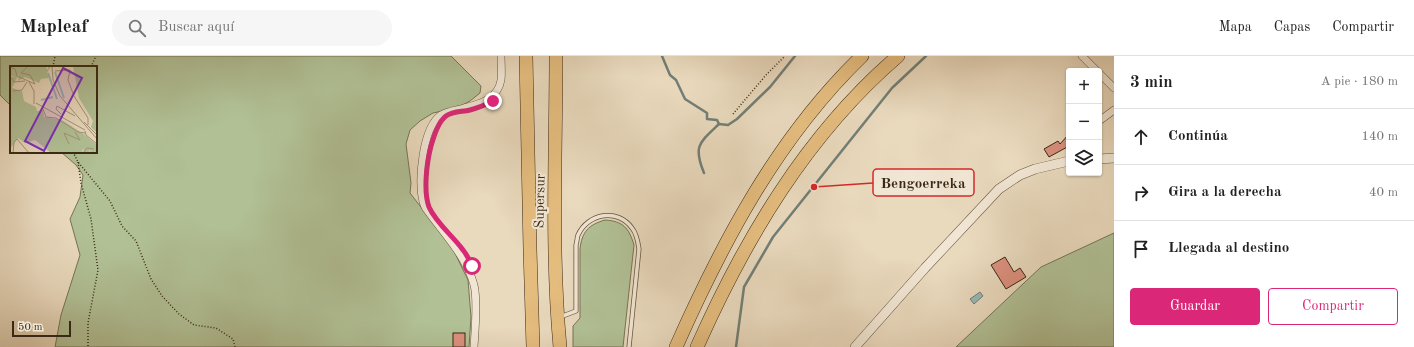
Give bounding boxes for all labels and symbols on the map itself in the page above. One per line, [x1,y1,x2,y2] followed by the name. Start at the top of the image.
[10,66,97,153] inset map
[484,92,502,110] route end
[873,169,974,196] callout: Bengoerreka
[533,173,547,229] street label: Supersur
[880,177,966,192] text: Bengoerreka
[463,257,481,275] route start
[12,319,71,338] scale bar

